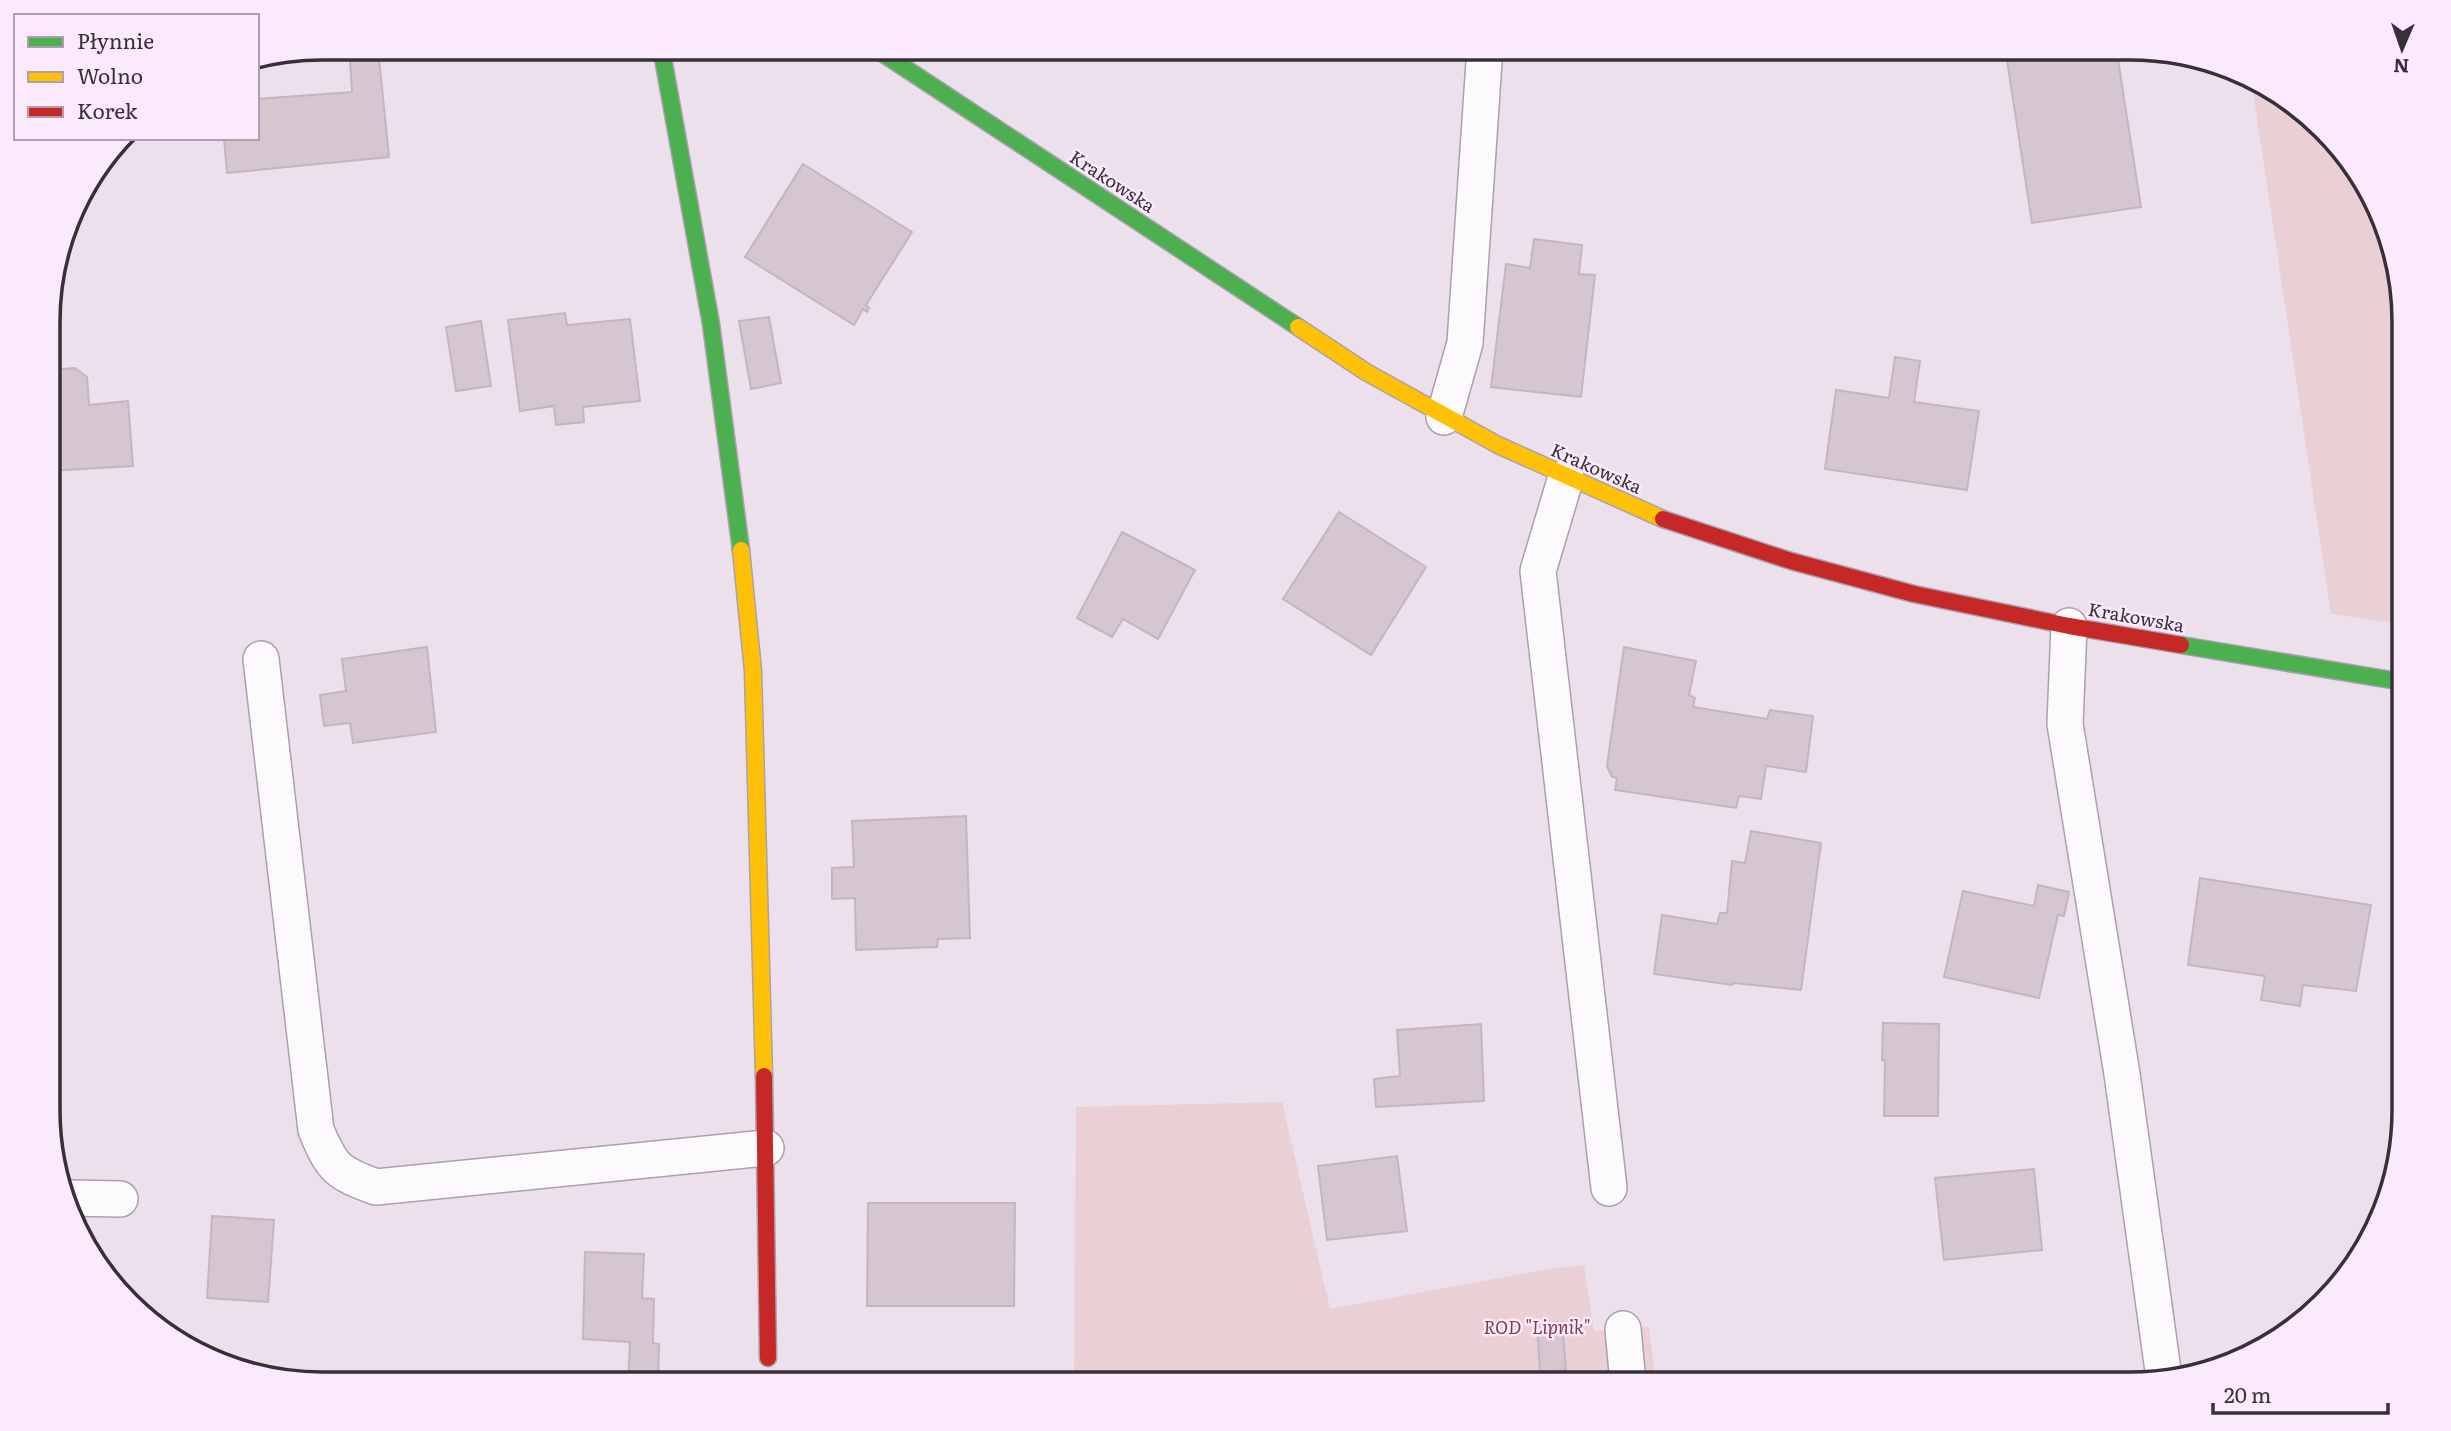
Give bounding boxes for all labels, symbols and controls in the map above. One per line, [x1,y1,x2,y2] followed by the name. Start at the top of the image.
[14,14,259,140] legend
[2367,14,2437,84] north arrow
[77,24,154,55] text: Płynnie
[2393,53,2410,81] text: N
[77,59,143,90] text: Wolno
[77,94,138,125] text: Korek
[1065,143,1161,219] street label: Krakowska
[1547,436,1647,500] street label: Krakowska
[2086,595,2187,638] street label: Krakowska
[1484,1313,1590,1340] park label: ROD "Lipnik"
[2213,1372,2388,1416] scale bar
[2224,1378,2271,1409] text: 20 m

